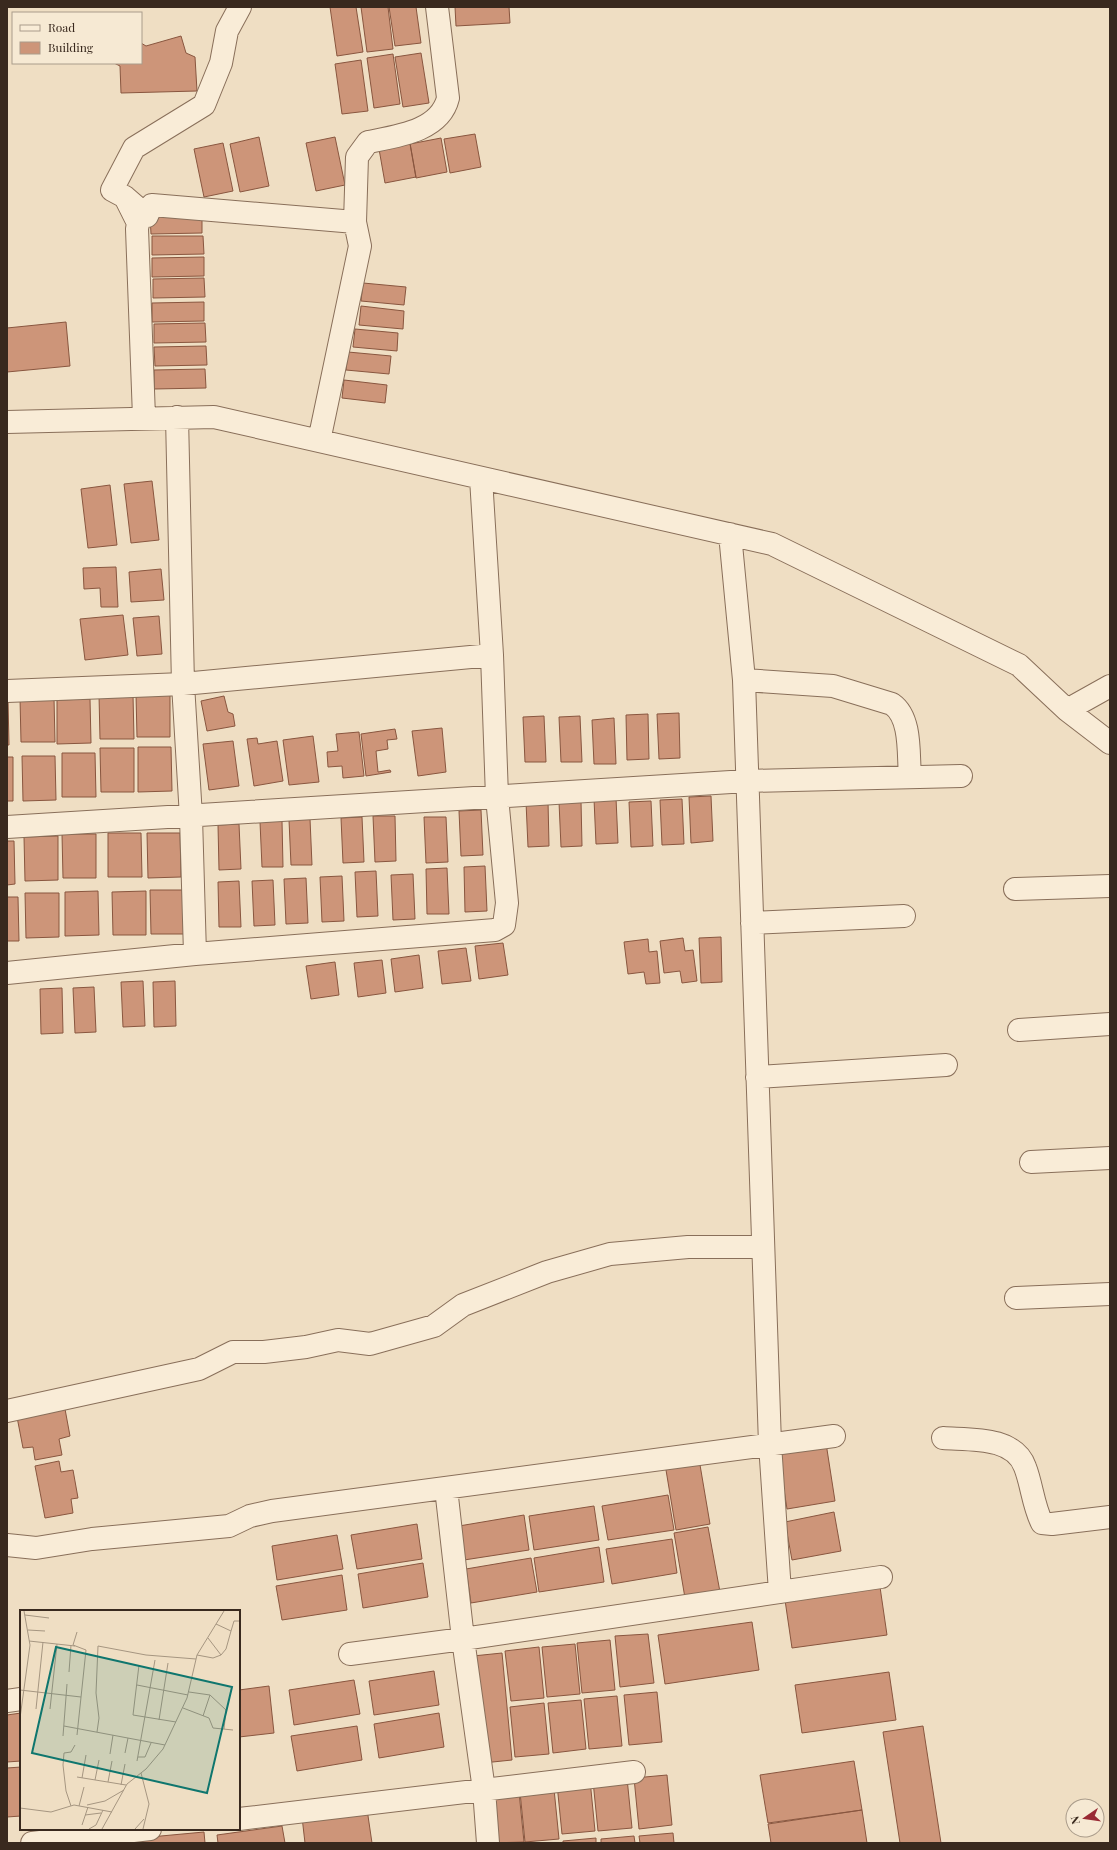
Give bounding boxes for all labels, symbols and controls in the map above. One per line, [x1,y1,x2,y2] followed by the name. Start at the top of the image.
[12,12,142,64] legend
[48,19,75,35] text: Road
[48,39,94,55] text: Building
[20,1610,240,1830] inset map
[1065,1798,1105,1838] north arrow
[1067,1815,1083,1826] text: N

